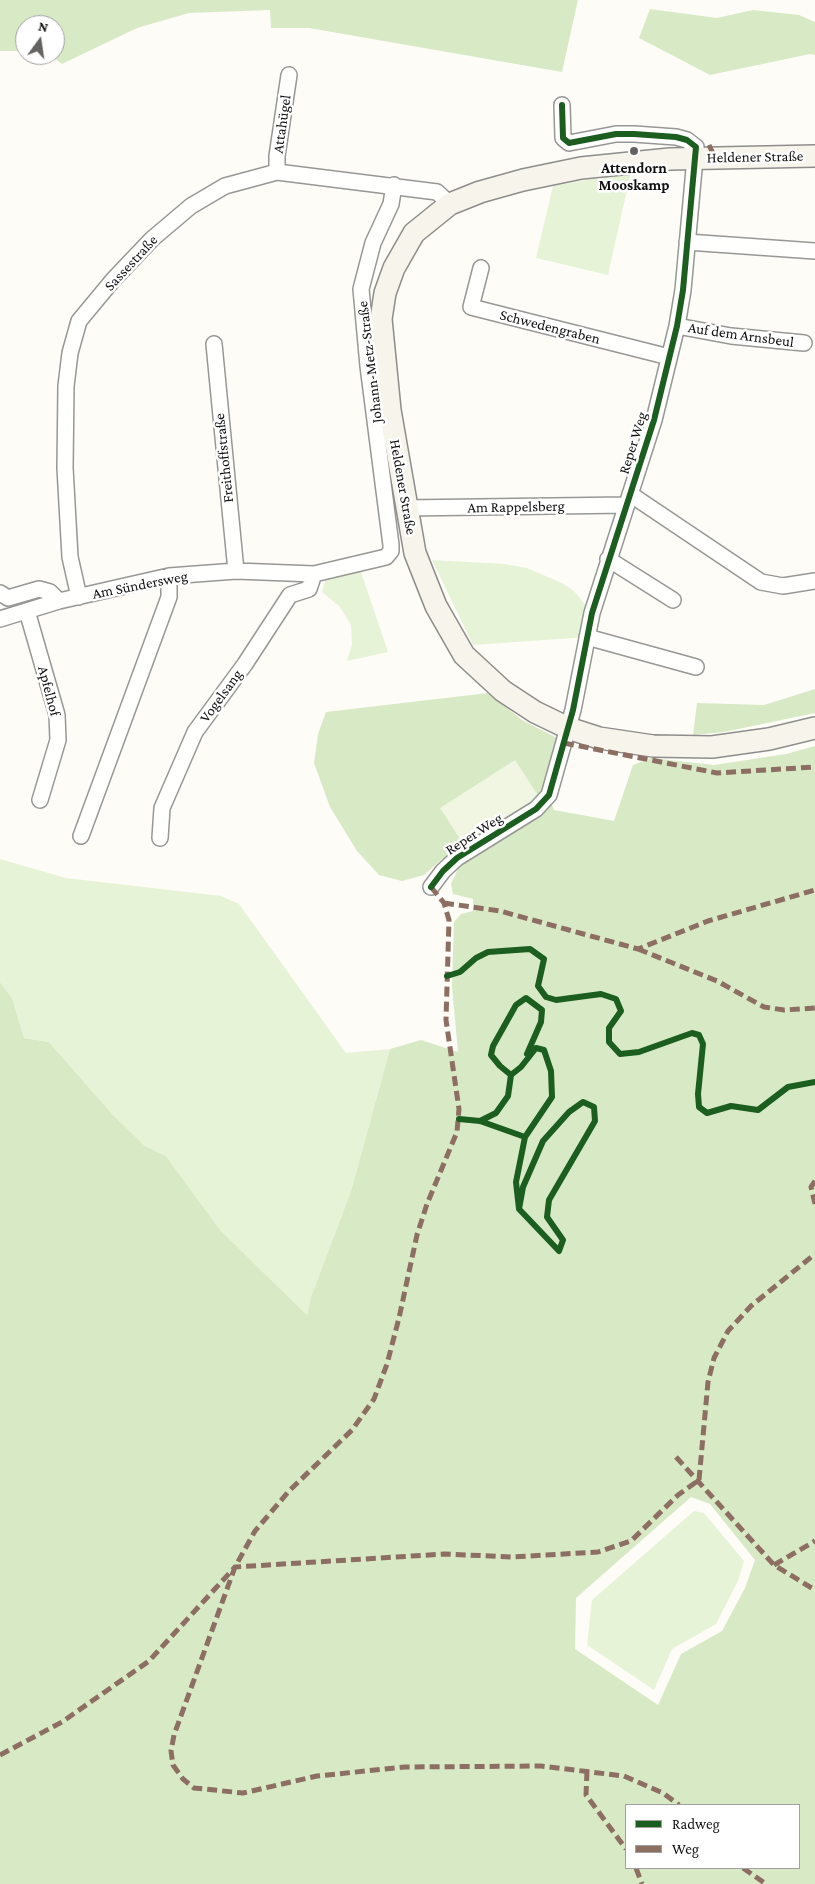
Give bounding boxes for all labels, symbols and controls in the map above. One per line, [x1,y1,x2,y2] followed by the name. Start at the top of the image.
[15,15,65,65] north arrow
[37,17,50,35] text: N
[269,94,295,154] street label: Attahügel
[628,145,640,157] marker: Attendorn Mooskamp
[707,147,803,167] street label: Heldener Straße
[598,159,670,194] place label: Attendorn Mooskamp
[101,231,161,295] street label: Sassestraße
[354,300,386,424] street label: Johann-Metz-Straße
[498,306,602,348] street label: Schwedengraben
[687,319,795,351] street label: Auf dem Arnsbeul
[615,410,651,476] street label: Reper Weg
[210,412,238,504] street label: Freithoffstraße
[386,438,420,536] street label: Heldener Straße
[467,497,565,517] street label: Am Rappelsberg
[91,567,189,603] street label: Am Sündersweg
[34,664,64,718] street label: Apfelhof
[196,666,246,726] street label: Vogelsang
[442,809,506,859] street label: Reper Weg
[625,1804,800,1869] legend
[672,1816,720,1832] text: Radweg
[672,1841,699,1857] text: Weg

